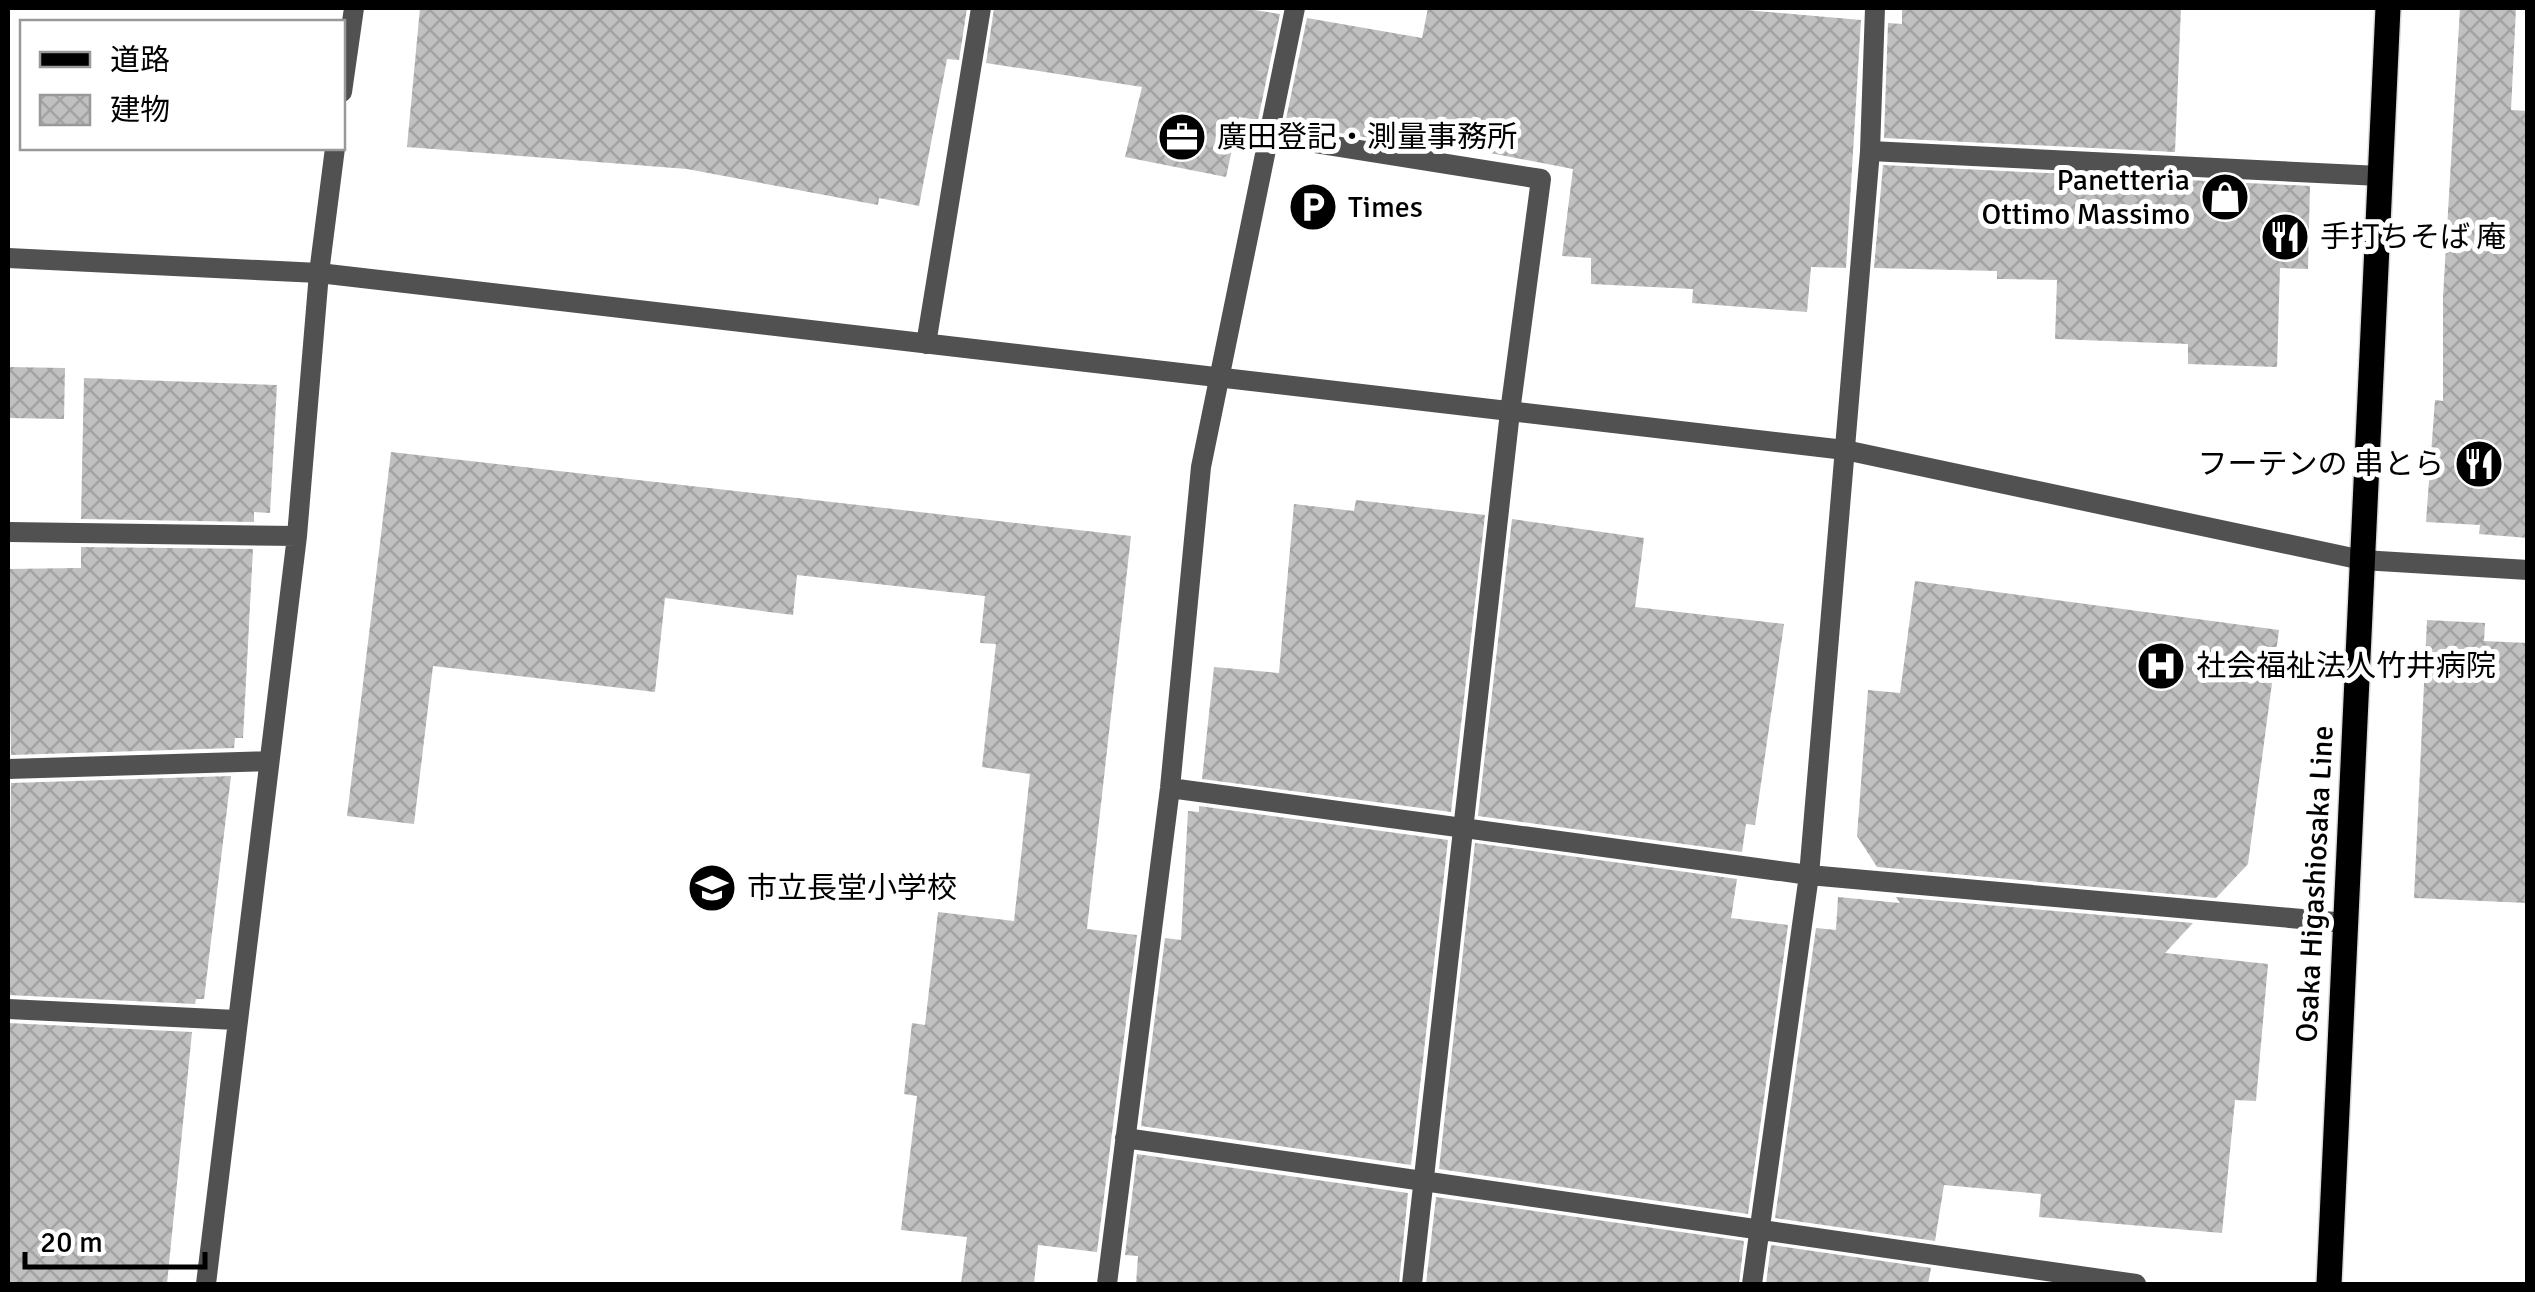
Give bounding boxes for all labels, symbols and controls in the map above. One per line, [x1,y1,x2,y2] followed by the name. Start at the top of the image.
[20,20,345,150] legend
[110,42,170,79] text: 道路
[110,92,170,129] text: 建物
[1156,111,1208,163] office icon: 廣田登記・測量事務所
[1217,119,1517,156] place label: 廣田登記・測量事務所
[1981,162,2190,233] place label: Panetteria Ottimo Massimo
[2199,171,2251,223] shop icon: Panetteria Ottimo Massimo
[1287,181,1339,233] parking icon: Times
[1348,189,1423,226] place label: Times
[2259,211,2311,263] restaurant icon: 手打ちそば 庵
[2320,219,2507,256] place label: 手打ちそば 庵
[2453,438,2505,490] restaurant icon: フーテンの 串とら
[2197,446,2444,483] place label: フーテンの 串とら
[2135,640,2187,692] hospital icon: 社会福祉法人竹井病院
[2196,648,2496,685] place label: 社会福祉法人竹井病院
[2288,725,2342,1043] street label: Osaka Higashiosaka Line
[686,862,738,914] school or university icon: 市立長堂小学校
[747,870,957,907] place label: 市立長堂小学校
[25,1207,205,1269] scale bar
[40,1224,103,1261] text: 20 m

